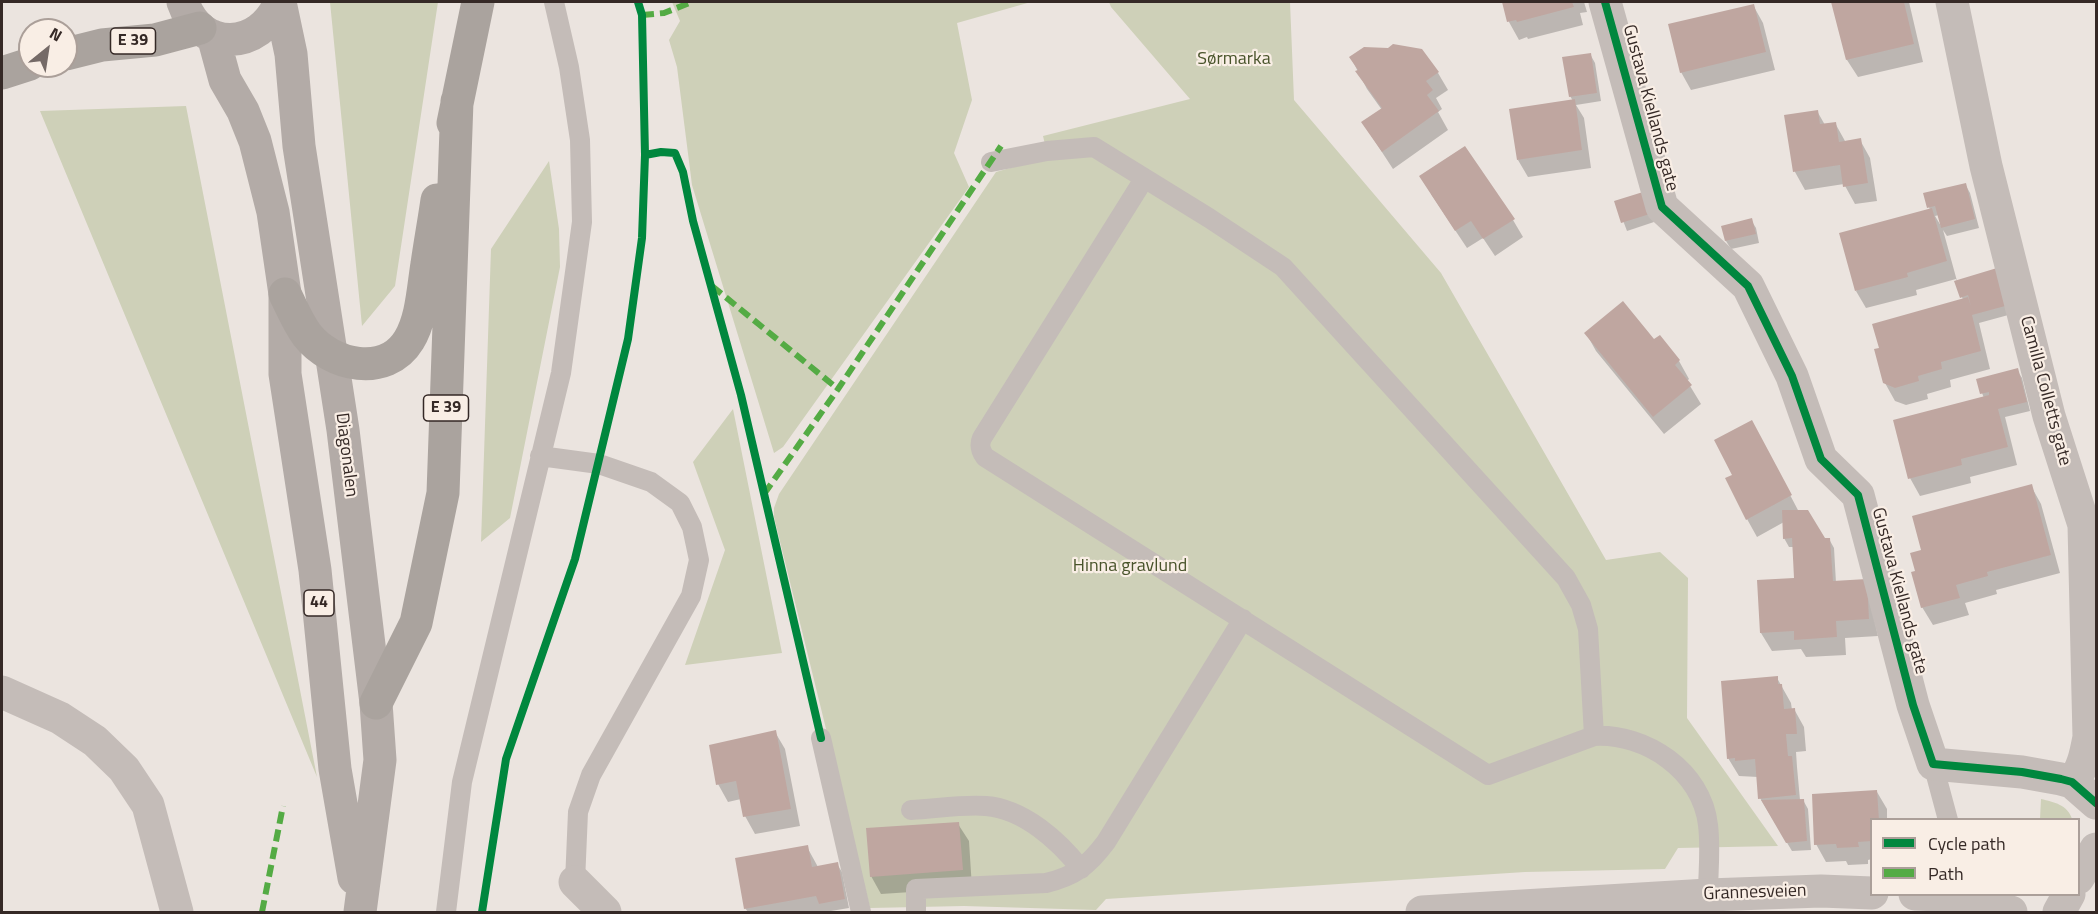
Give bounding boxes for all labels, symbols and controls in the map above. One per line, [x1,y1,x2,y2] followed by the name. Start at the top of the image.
[18,18,78,78] north arrow
[45,21,67,47] text: N
[1617,22,1683,194] street label: Gustava Kiellands gate
[110,28,156,54] road number: E 39
[1197,49,1271,71] park label: Sørmarka
[2015,314,2075,468] street label: Camilla Colletts gate
[424,395,468,421] road number: E 39
[330,412,362,498] street label: Diagonalen
[1866,505,1932,677] street label: Gustava Kiellands gate
[1073,556,1187,578] park label: Hinna gravlund
[304,590,334,616] road number: 44
[1870,818,2080,896] legend
[1928,830,2006,857] text: Cycle path
[1928,860,1964,887] text: Path
[1703,880,1807,906] street label: Grannesveien

